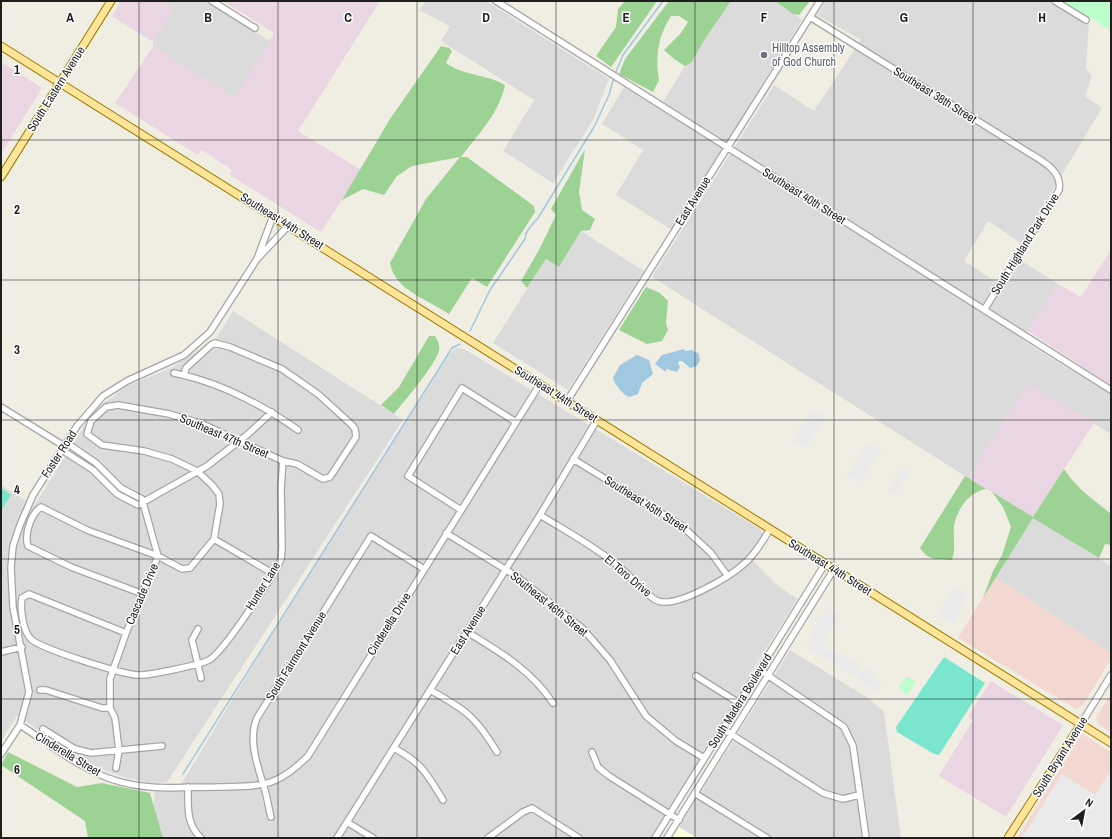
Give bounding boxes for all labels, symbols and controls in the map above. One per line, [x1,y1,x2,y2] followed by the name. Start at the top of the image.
[66,9,74,26] text: A
[204,9,212,26] text: B
[344,9,352,26] text: C
[482,9,490,26] text: D
[622,9,630,26] text: E
[761,9,768,26] text: F
[900,9,908,26] text: G
[1038,9,1046,26] text: H
[772,40,845,70] place label: Hilltop Assembly of God Church
[23,43,89,135] street label: South Eastern Avenue
[759,50,769,60] marker: Hilltop Assembly of God Church
[14,61,20,78] text: 1
[890,63,980,127] street label: Southeast 38th Street
[759,164,849,228] street label: Southeast 40th Street
[672,173,714,229] street label: East Avenue
[237,189,327,253] street label: Southeast 44th Street
[987,190,1063,298] street label: South Highland Park Drive
[14,201,20,218] text: 2
[14,341,20,358] text: 3
[511,362,601,426] street label: Southeast 44th Street
[177,410,271,462] street label: Southeast 47th Street
[38,427,80,481] street label: Foster Road
[601,472,691,536] street label: Southeast 45th Street
[14,481,20,498] text: 4
[785,535,875,599] street label: Southeast 44th Street
[601,552,655,600] street label: El Toro Drive
[242,559,284,613] street label: Hunter Lane
[122,561,162,627] street label: Cascade Drive
[507,568,591,640] street label: Southeast 46th Street
[363,590,415,658] street label: Cinderella Drive
[447,602,489,658] street label: East Avenue
[262,608,330,704] street label: South Fairmont Avenue
[14,621,20,638] text: 5
[704,651,776,751] street label: South Madera Boulevard
[1029,714,1091,800] street label: South Bryant Avenue
[32,728,104,780] street label: Cinderella Street
[14,761,20,778] text: 6
[1064,791,1104,831] north arrow
[1083,795,1096,810] text: N

